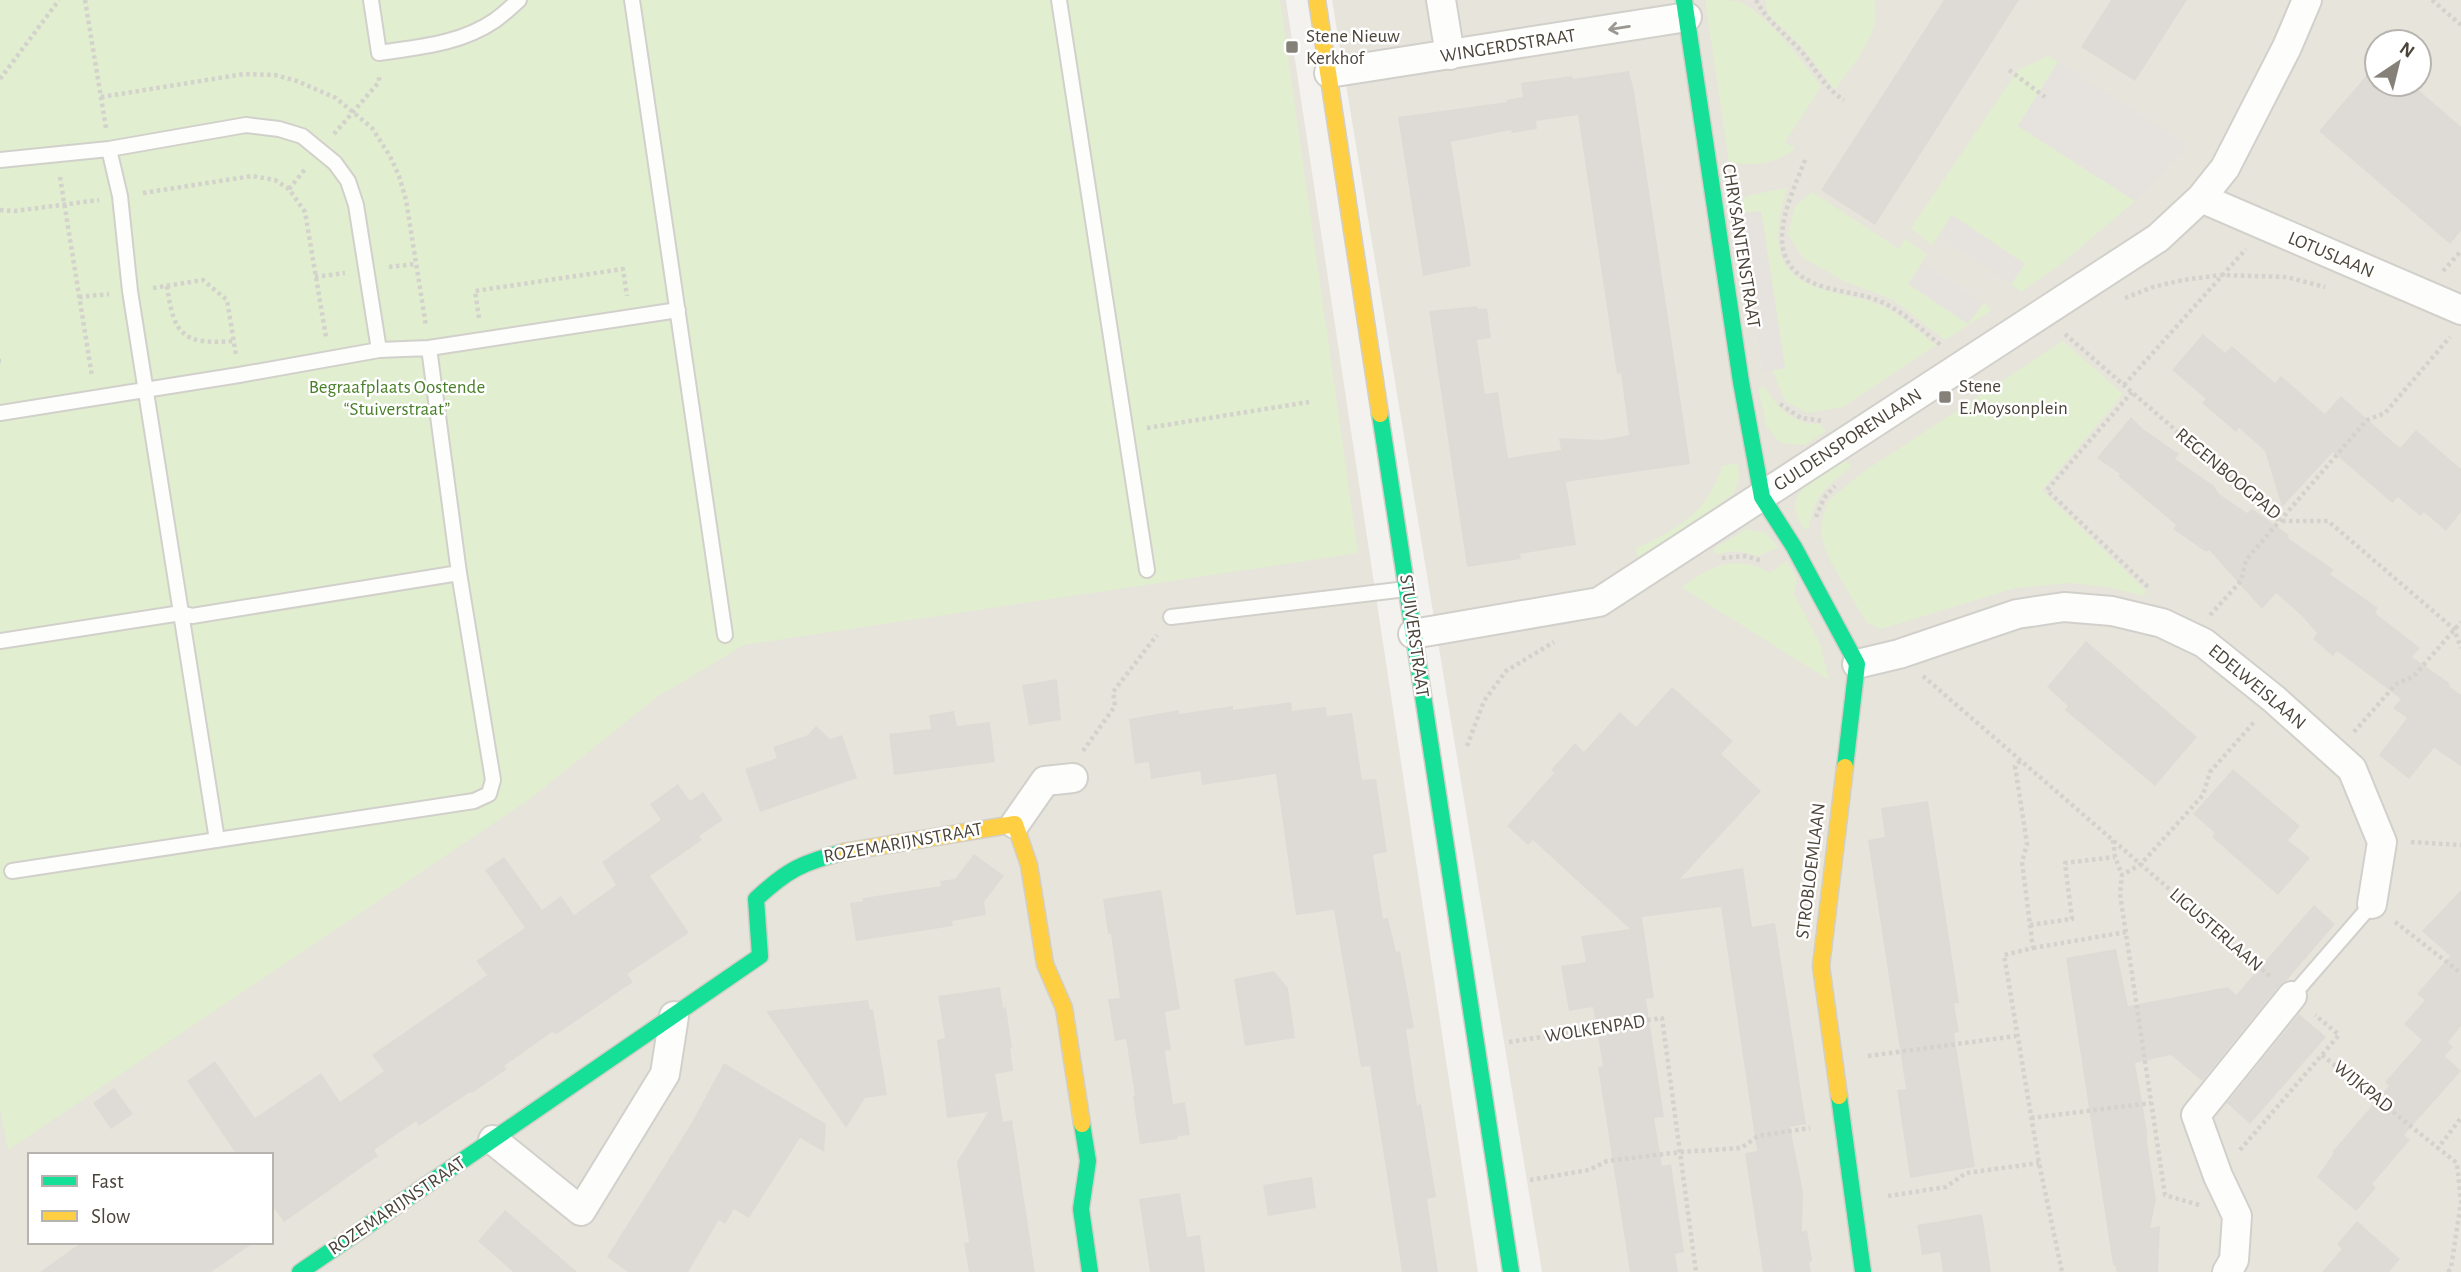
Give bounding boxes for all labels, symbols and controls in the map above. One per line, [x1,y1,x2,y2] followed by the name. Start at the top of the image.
[1608,22,1631,35] one-way arrow
[1439,26,1577,66] street label: WINGERDSTRAAT
[1306,27,1400,68] place label: Stene Nieuw Kerkhof
[2363,28,2433,98] north arrow
[1284,39,1300,55] marker: Stene Nieuw Kerkhof
[2396,39,2418,62] text: N
[1719,163,1763,329] street label: CHRYSANTENSTRAAT
[2285,228,2377,282] street label: LOTUSLAAN
[1959,377,2068,418] place label: Stene E.Moysonplein
[309,378,485,419] park label: Begraafplaats Oostende “Stuiverstraat”
[1771,385,1925,495] street label: GULDENSPORENLAAN
[1937,389,1953,405] marker: Stene E.Moysonplein
[2172,425,2284,523] street label: REGENBOOGPAD
[1396,573,1432,699] street label: STUIVERSTRAAT
[2205,641,2309,733] street label: EDELWEISLAAN
[1793,802,1829,940] street label: STROBLOEMLAAN
[822,820,984,866] street label: ROZEMARIJNSTRAAT
[2166,885,2266,975] street label: LIGUSTERLAAN
[1543,1012,1647,1046] street label: WOLKENPAD
[2330,1057,2396,1117] street label: WIJKPAD
[28,1153,273,1244] legend
[325,1153,469,1259] street label: ROZEMARIJNSTRAAT
[91,1171,124,1192] text: Fast
[91,1206,130,1227] text: Slow

